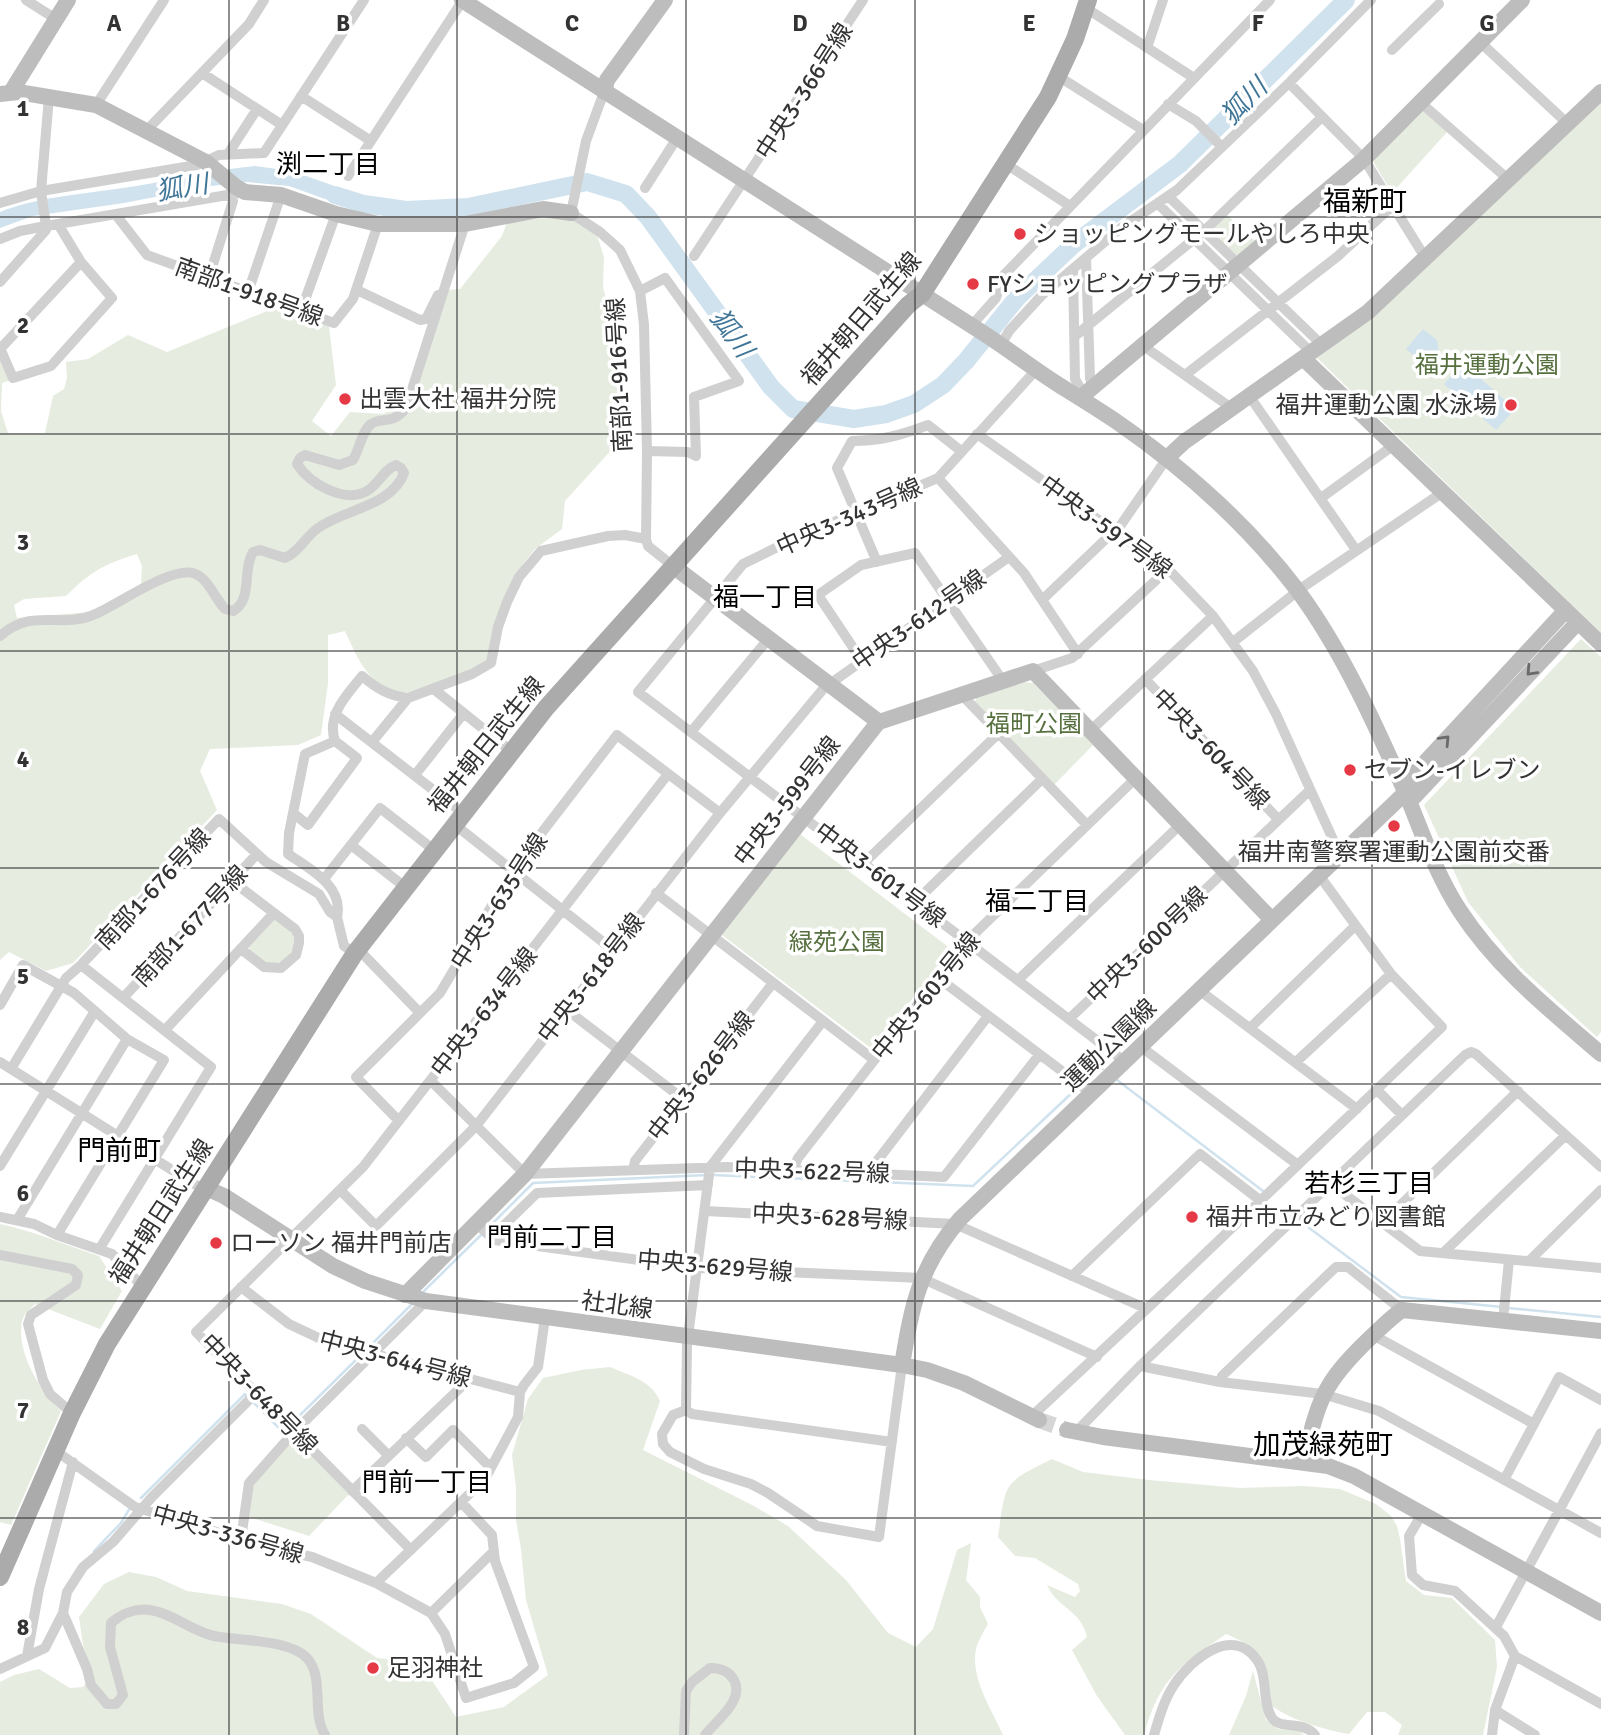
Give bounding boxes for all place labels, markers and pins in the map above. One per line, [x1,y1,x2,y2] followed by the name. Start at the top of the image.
[1034,219,1370,249] place label: ショッピングモールやしろ中央
[1012,226,1028,242] marker: ショッピングモールやしろ中央
[987,269,1228,299] place label: FYショッピングプラザ
[965,276,981,292] marker: FYショッピングプラザ
[359,384,556,414] place label: 出雲大社 福井分院
[1276,390,1497,420] place label: 福井運動公園 水泳場
[337,391,353,407] marker: 出雲大社 福井分院
[1503,397,1519,413] marker: 福井運動公園 水泳場
[1364,755,1540,785] place label: セブン-イレブン
[1342,762,1358,778] marker: セブン-イレブン
[1386,818,1402,834] marker: 福井南警察署運動公園前交番
[1238,837,1550,867] place label: 福井南警察署運動公園前交番
[1206,1202,1446,1232] place label: 福井市立みどり図書館
[1184,1209,1200,1225] marker: 福井市立みどり図書館
[230,1228,451,1258] place label: ローソン 福井門前店
[208,1235,224,1251] marker: ローソン 福井門前店
[387,1653,483,1683] place label: 足羽神社
[365,1660,381,1676] marker: 足羽神社

